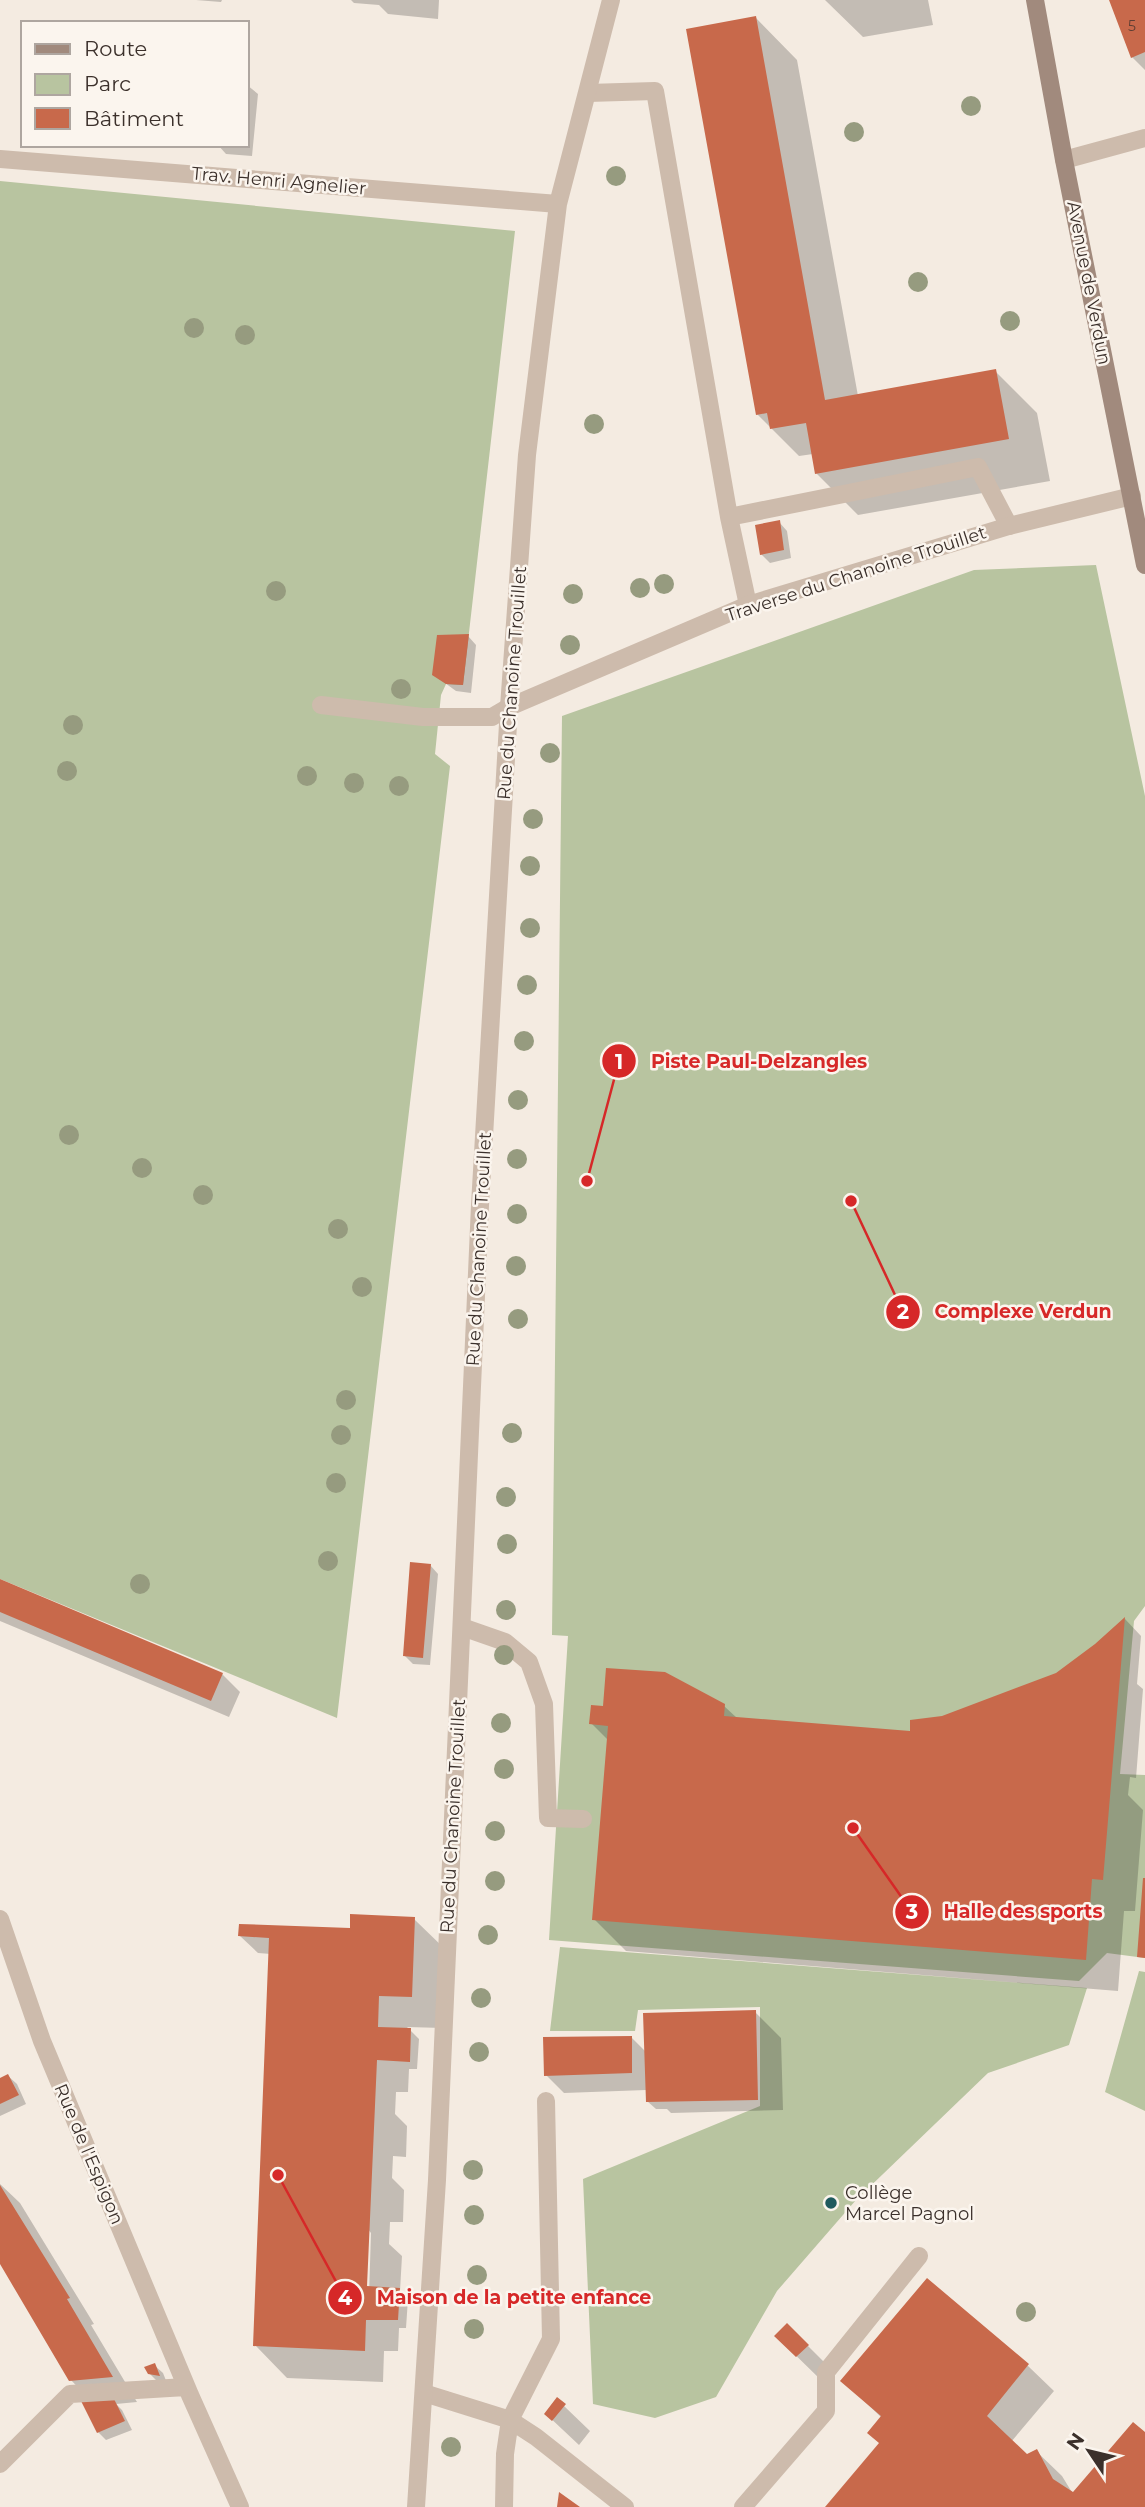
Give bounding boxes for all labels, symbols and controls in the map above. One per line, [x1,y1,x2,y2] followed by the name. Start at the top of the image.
[1128,17,1136,35] house number: 5
[21,21,248,147] legend
[84,36,147,61] text: Route
[84,71,131,96] text: Parc
[84,106,184,131] text: Bâtiment
[191,162,367,200] street label: Trav. Henri Agnelier
[1062,199,1116,367] street label: Avenue de Verdun
[723,521,989,627] street label: Traverse du Chanoine Trouillet
[493,565,531,801] street label: Rue du Chanoine Trouillet
[602,1041,881,1081] callout: Piste Paul-Delzangles
[615,1049,623,1074] text: 1
[651,1050,867,1073] text: Piste Paul-Delzangles
[462,1131,496,1367] street label: Rue du Chanoine Trouillet
[885,1292,1125,1332] callout: Complexe Verdun
[897,1299,909,1324] text: 2
[934,1300,1112,1323] text: Complexe Verdun
[436,1698,470,1934] street label: Rue du Chanoine Trouillet
[894,1892,1116,1932] callout: Halle des sports
[905,1899,918,1924] text: 3
[944,1900,1102,1923] text: Halle des sports
[49,2080,129,2228] street label: Rue de l'Espigon
[845,2182,974,2225] place label: Collège Marcel Pagnol
[823,2195,839,2211] marker: Collège Marcel Pagnol
[327,2278,665,2318] callout: Maison de la petite enfance
[338,2285,353,2310] text: 4
[377,2286,651,2309] text: Maison de la petite enfance
[1054,2416,1124,2486] north arrow
[1062,2429,1089,2454] text: N

